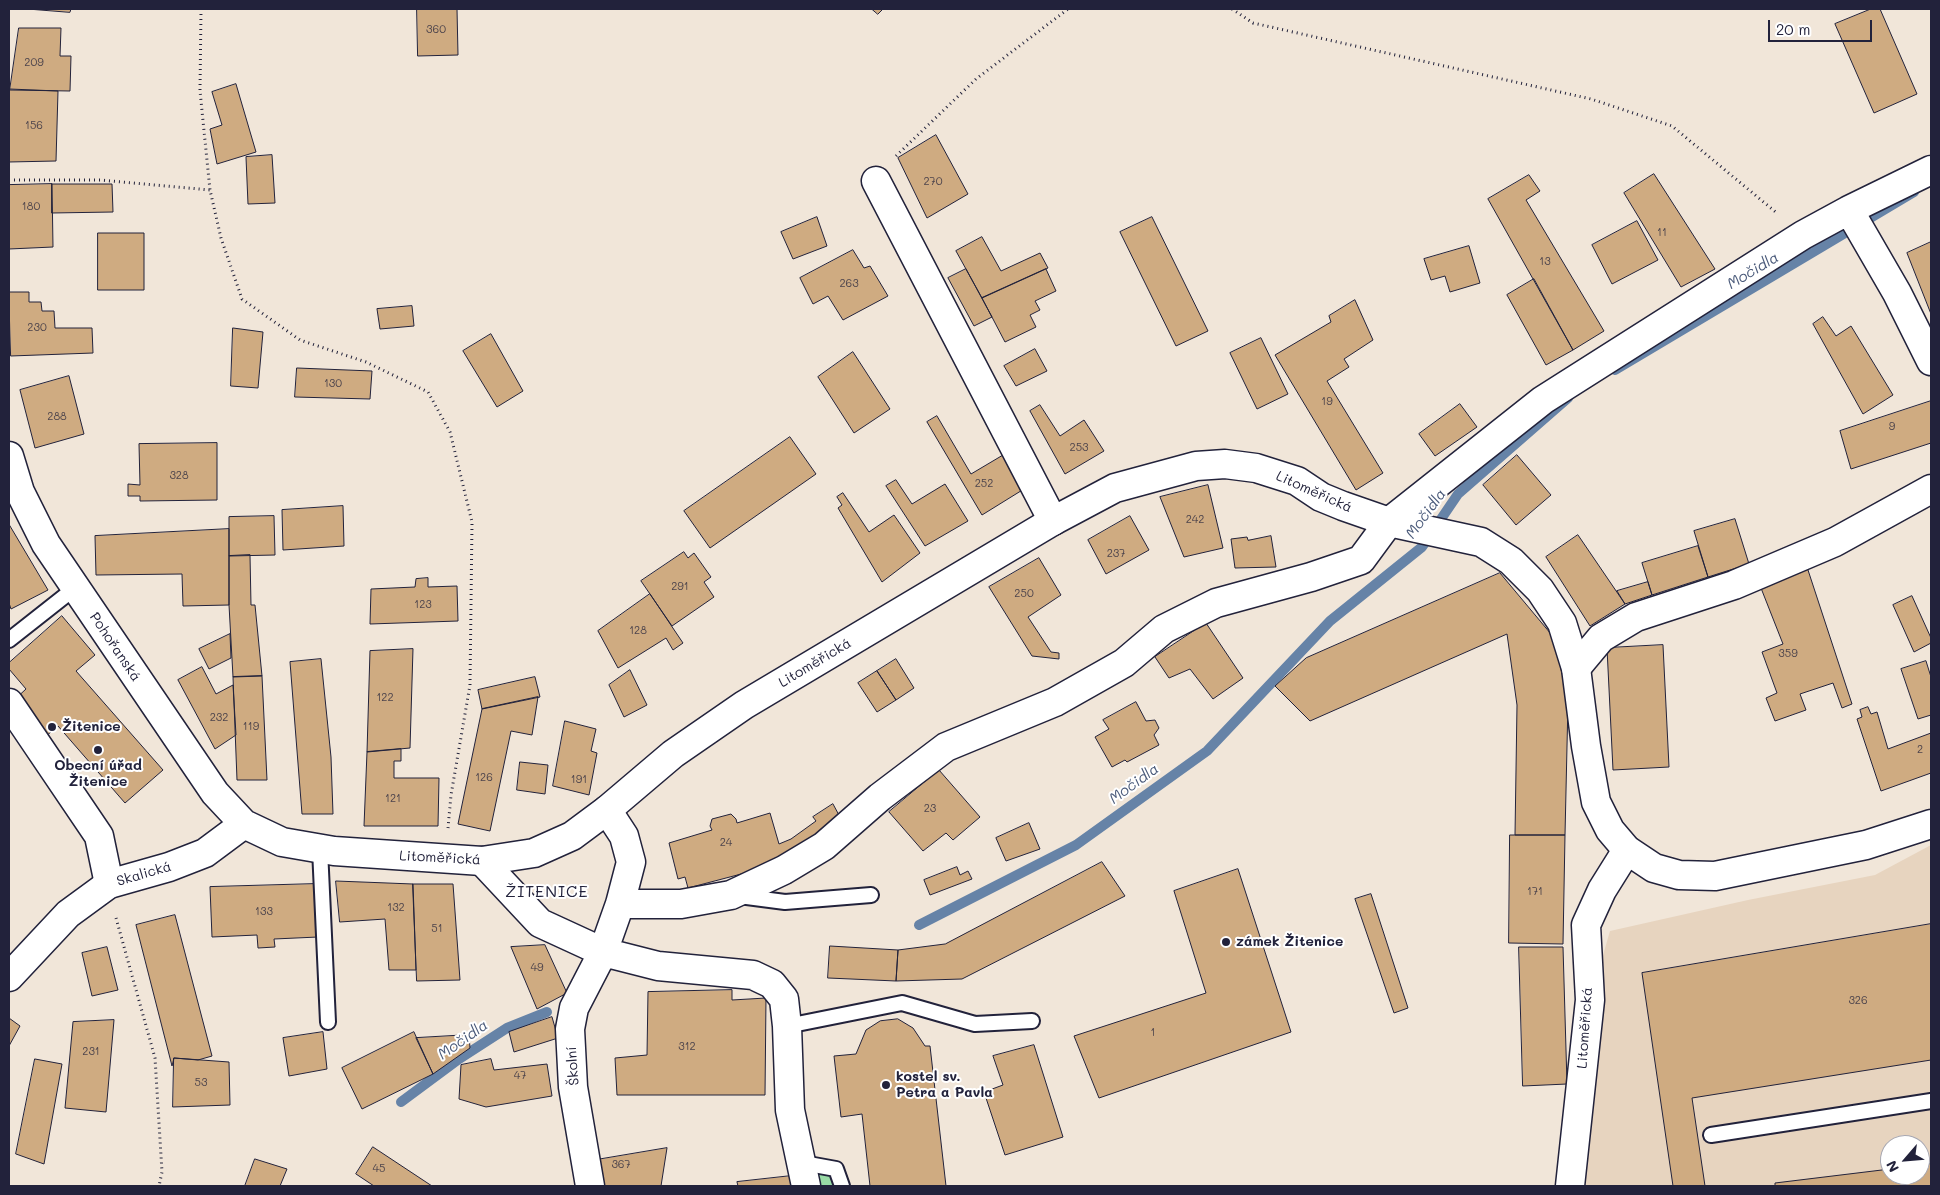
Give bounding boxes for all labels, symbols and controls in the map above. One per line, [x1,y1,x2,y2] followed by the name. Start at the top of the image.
[1770,10,1874,42] scale bar
[1776,19,1810,39] text: 20 m
[426,23,446,37] house number: 360
[24,56,44,70] house number: 209
[25,119,43,133] house number: 156
[923,175,943,189] house number: 270
[22,200,40,214] house number: 180
[1657,226,1667,240] house number: 11
[1724,249,1782,293] water label: Močidla
[1539,255,1551,269] house number: 13
[839,277,859,291] house number: 263
[27,321,47,335] house number: 230
[324,377,342,391] house number: 130
[1321,395,1333,409] house number: 19
[47,410,67,424] house number: 288
[1889,420,1895,434] house number: 9
[1070,441,1088,455] house number: 253
[1273,468,1355,516] street label: Litoměřická
[169,469,189,483] house number: 328
[975,477,993,491] house number: 252
[1402,486,1450,542] water label: Močidla
[1186,513,1204,527] house number: 242
[1107,547,1125,561] house number: 237
[671,580,689,594] house number: 291
[1014,587,1034,601] house number: 250
[414,598,432,612] house number: 123
[86,609,144,685] street label: Pohořanská
[629,624,647,638] house number: 128
[776,635,854,691] street label: Litoměřická
[1778,647,1798,661] house number: 359
[376,691,394,705] house number: 122
[210,711,228,725] house number: 232
[62,719,121,735] place label: Žitenice
[243,720,259,734] house number: 119
[46,721,58,733] marker: Žitenice
[1917,743,1923,757] house number: 2
[92,744,104,756] marker: Obecní úřad Žitenice
[54,758,142,790] place label: Obecní úřad Žitenice
[1106,760,1162,808] water label: Močidla
[475,771,493,785] house number: 126
[571,773,587,787] house number: 191
[385,792,401,806] house number: 121
[924,802,936,816] house number: 23
[720,836,732,850] house number: 24
[399,847,481,869] street label: Litoměřická
[115,858,173,890] street label: Skalická
[504,882,590,902] district label: ŽITENICE
[1527,885,1543,899] house number: 171
[387,901,405,915] house number: 132
[255,905,273,919] house number: 133
[431,922,443,936] house number: 51
[1236,934,1343,950] place label: zámek Žitenice
[1220,936,1232,948] marker: zámek Žitenice
[531,961,543,975] house number: 49
[1574,987,1596,1069] street label: Litoměřická
[1848,994,1868,1008] house number: 326
[435,1016,491,1064] water label: Močidla
[1151,1026,1155,1040] house number: 1
[678,1040,696,1054] house number: 312
[82,1045,100,1059] house number: 231
[563,1046,583,1086] street label: Školní
[514,1069,526,1083] house number: 47
[896,1069,993,1102] place label: kostel sv. Petra a Pavla
[195,1076,207,1090] house number: 53
[880,1079,892,1091] marker: kostel sv. Petra a Pavla
[1880,1135,1930,1185] north arrow
[611,1158,631,1172] house number: 367
[1881,1158,1903,1176] text: N
[373,1162,385,1176] house number: 45

